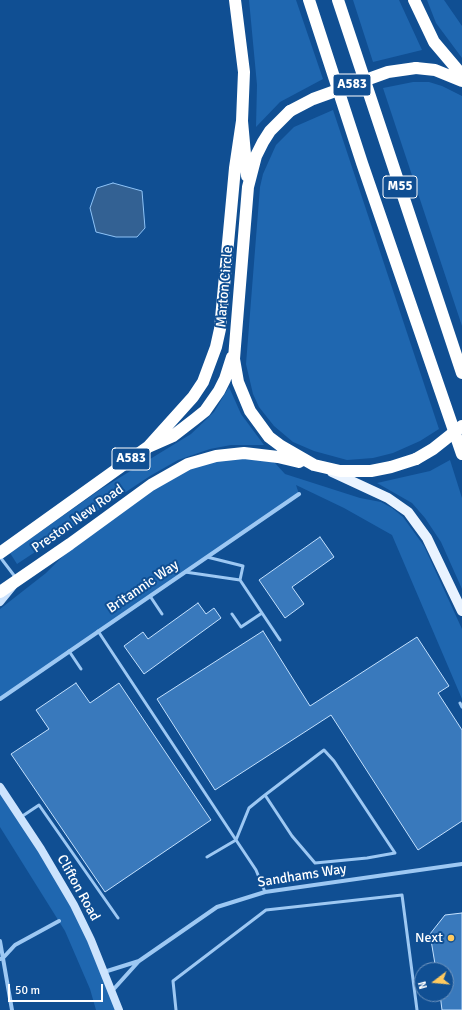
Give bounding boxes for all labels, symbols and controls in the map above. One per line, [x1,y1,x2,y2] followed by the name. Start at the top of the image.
[333,74,371,96] road number: A583
[383,176,417,198] road number: M55
[213,246,237,328] street label: Marton Circle
[112,448,150,470] road number: A583
[29,481,127,557] street label: Preston New Road
[104,557,182,617] street label: Britannic Way
[53,852,103,924] street label: Clifton Road
[256,861,348,891] street label: Sandhams Way
[415,930,443,946] place label: Next
[446,933,456,943] marker: Next
[414,962,454,1002] north arrow
[10,976,105,1002] scale bar
[416,980,430,991] text: N
[15,983,40,998] text: 50 m

